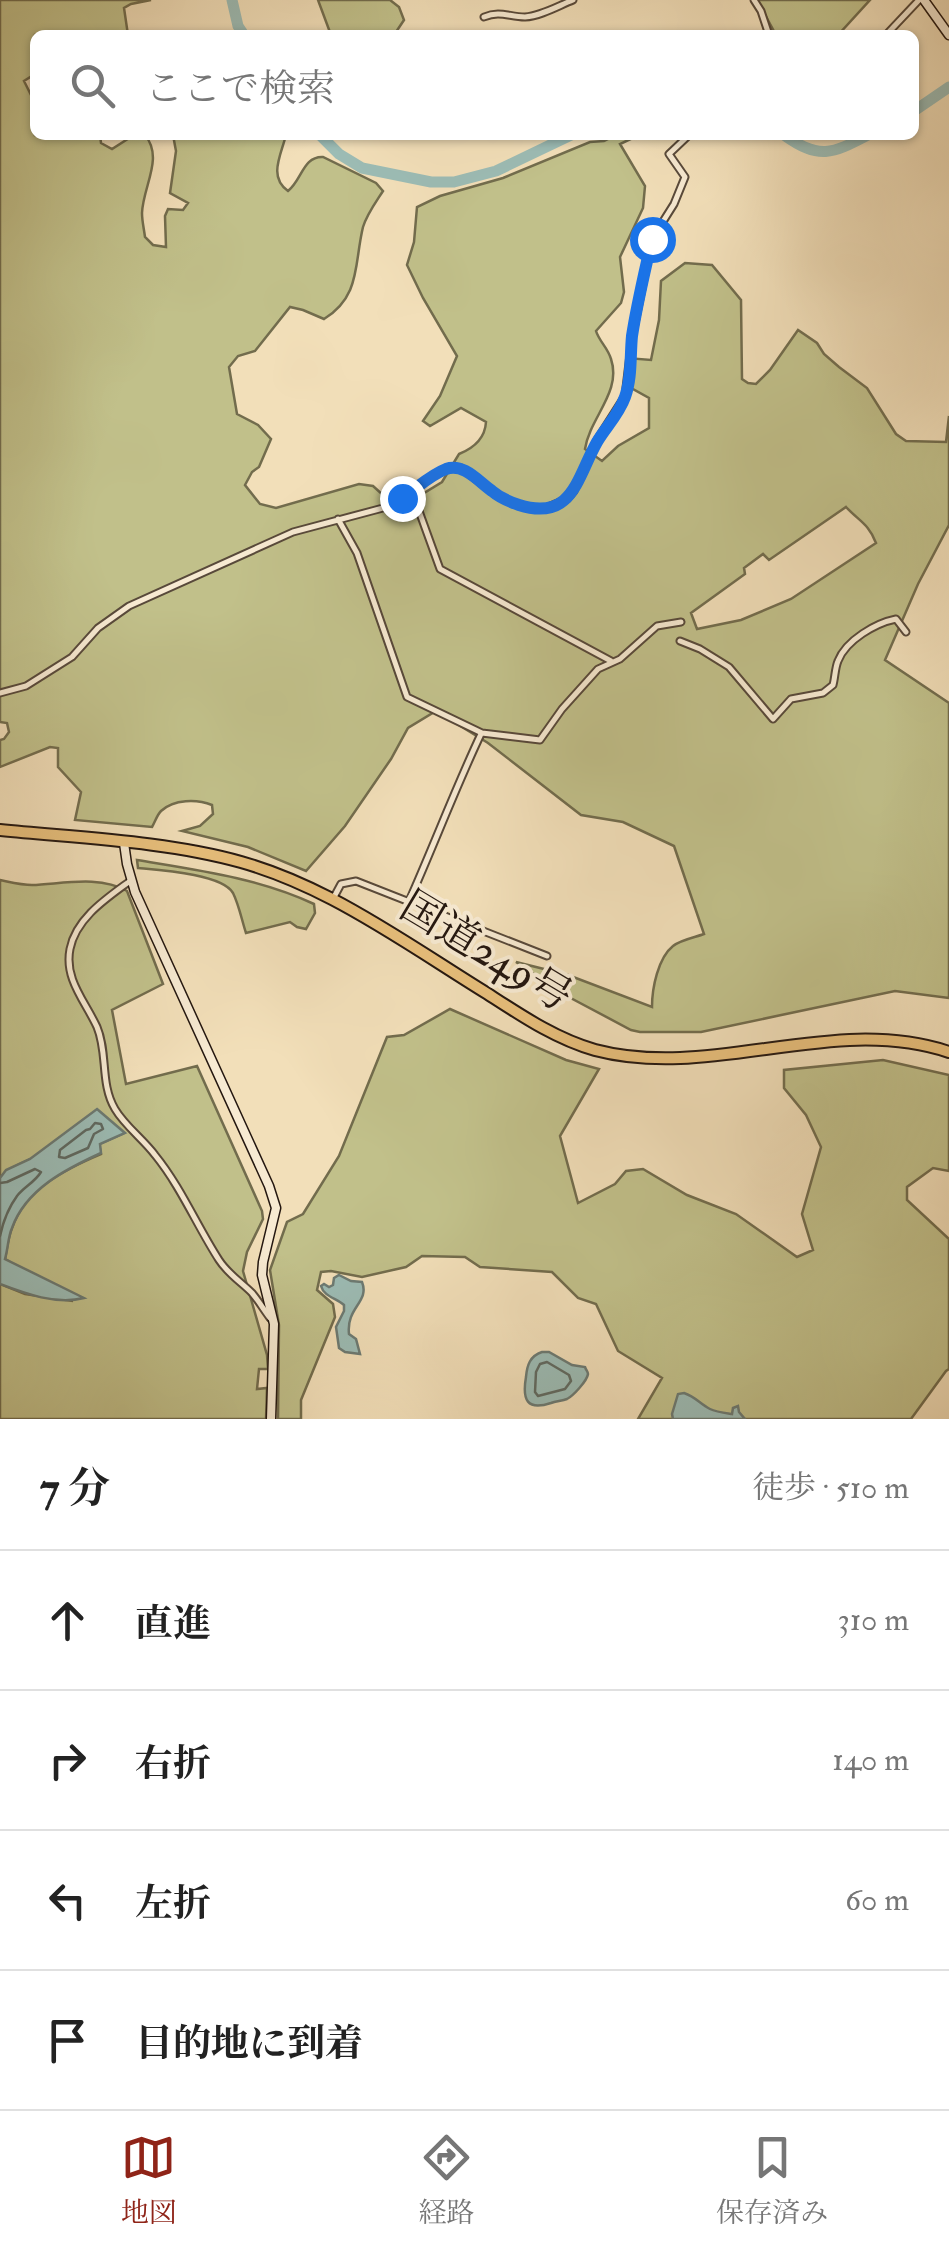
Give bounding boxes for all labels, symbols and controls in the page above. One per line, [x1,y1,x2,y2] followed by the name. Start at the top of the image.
[30,30,919,140] search box
[65,58,120,113] icon: search
[145,65,335,113] text: ここで検索
[630,217,676,263] route start
[380,476,426,522] route end
[391,880,581,1024] street label: 国道249号
[40,1463,110,1515] text: 7 分
[752,1468,909,1508] text: 徒歩 · 510 m
[40,1593,95,1648] icon: ahead
[135,1600,211,1648] text: 直進
[838,1600,909,1640] text: 310 m
[40,1733,95,1788] icon: right
[135,1740,211,1788] text: 右折
[832,1740,909,1780] text: 140 m
[40,1873,95,1928] icon: left
[135,1880,211,1928] text: 左折
[845,1880,909,1920] text: 60 m
[40,2013,95,2068] icon: arrive
[135,2020,363,2068] text: 目的地に到着
[121,2130,177,2231] tab: 地図
[418,2130,474,2231] tab: 経路
[716,2130,828,2231] tab: 保存済み

